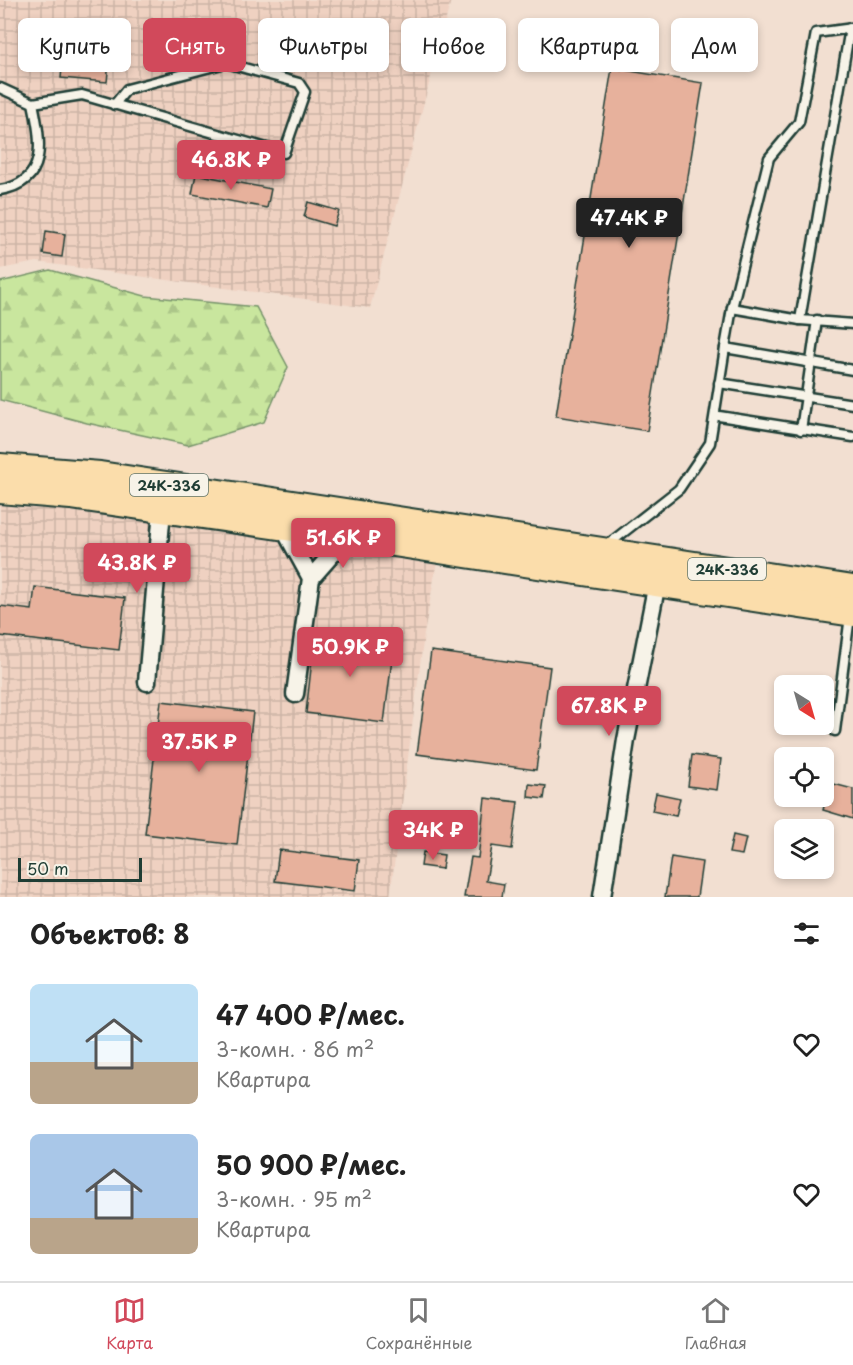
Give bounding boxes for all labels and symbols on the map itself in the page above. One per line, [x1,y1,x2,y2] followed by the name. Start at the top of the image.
[176,140,286,191] pin: 46.8K ₽
[574,198,684,249] pin: 47.4K ₽
[130,474,208,496] road number: 24К-336
[288,518,398,569] pin: 51.6K ₽
[82,543,192,594] pin: 43.8K ₽
[688,558,766,580] road number: 24К-336
[295,627,405,678] pin: 50.9K ₽
[774,675,834,735] north arrow
[554,686,664,737] pin: 67.8K ₽
[144,722,254,773] pin: 37.5K ₽
[391,810,475,861] pin: 34K ₽
[18,855,142,882] scale bar

